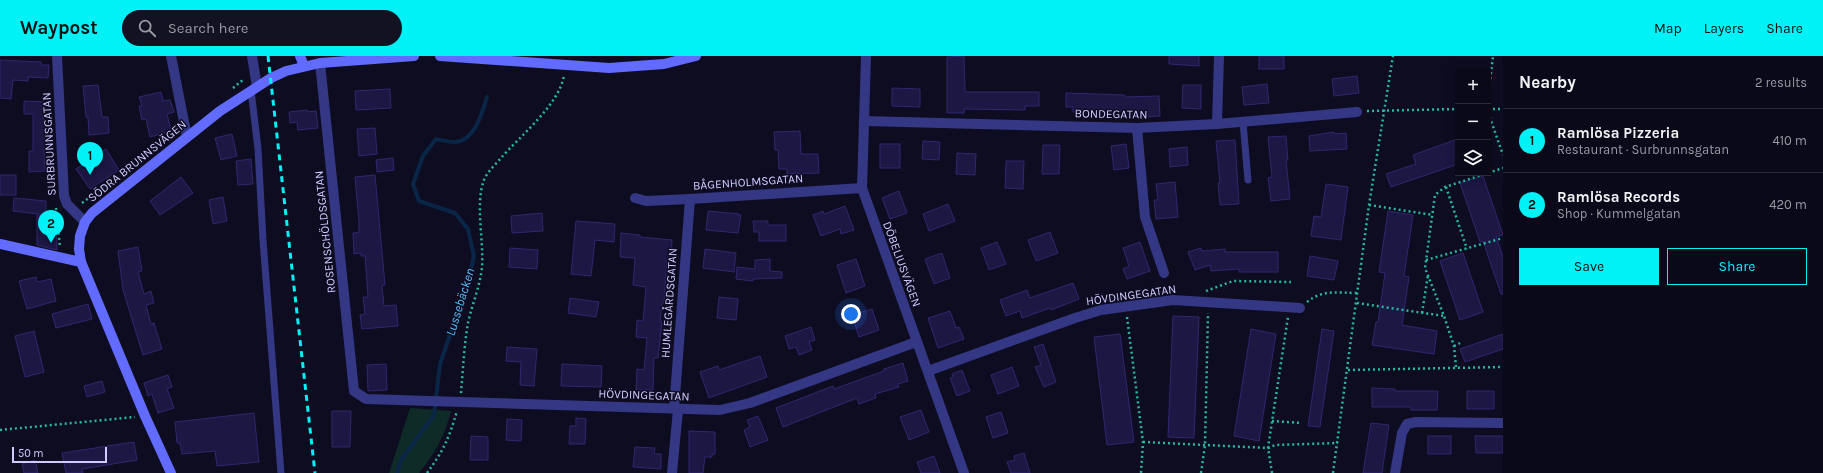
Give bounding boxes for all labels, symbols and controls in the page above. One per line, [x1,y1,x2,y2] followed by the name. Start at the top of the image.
[122,10,402,46] search box
[20,17,98,39] text: Waypost
[136,17,158,39] icon: search
[168,19,248,37] text: Search here
[1654,20,1682,37] text: Map
[1704,20,1744,37] text: Layers
[1766,20,1803,37] text: Share
[1455,68,1491,176] map controls
[1455,68,1491,104] button: +
[1519,72,1576,92] text: Nearby
[1755,75,1807,90] text: 2 results
[39,92,59,196] street label: SURBRUNNSGATAN
[1455,104,1491,140] button: −
[1074,106,1148,122] street label: BONDEGATAN
[85,117,189,205] street label: SÖDRA BRUNNSVÄGEN
[1557,124,1679,142] text: Ramlösa Pizzeria
[1530,133,1534,148] text: 1
[1772,133,1807,148] text: 410 m
[1455,140,1491,176] button: layers
[77,142,103,175] pin: 1
[1557,142,1729,157] text: Restaurant · Surbrunnsgatan
[312,170,338,294] street label: ROSENSCHÖLDSGATAN
[692,171,804,193] street label: BÅGENHOLMSGATAN
[1557,188,1680,206] text: Ramlösa Records
[1528,197,1536,212] text: 2
[1769,197,1807,212] text: 420 m
[1557,206,1681,221] text: Shop · Kummelgatan
[38,210,64,243] pin: 2
[880,219,924,309] street label: DÖBELIUSVÄGEN
[658,248,680,358] street label: HUMLEGÅRDSGATAN
[1519,248,1659,285] button: Save
[1667,248,1807,285] button: Share
[443,266,477,338] water label: Lussebäcken
[1085,282,1177,308] street label: HÖVDINGEGATAN
[841,304,861,324] your location
[598,386,690,404] street label: HÖVDINGEGATAN
[12,445,107,464] scale bar
[18,447,44,460] text: 50 m

